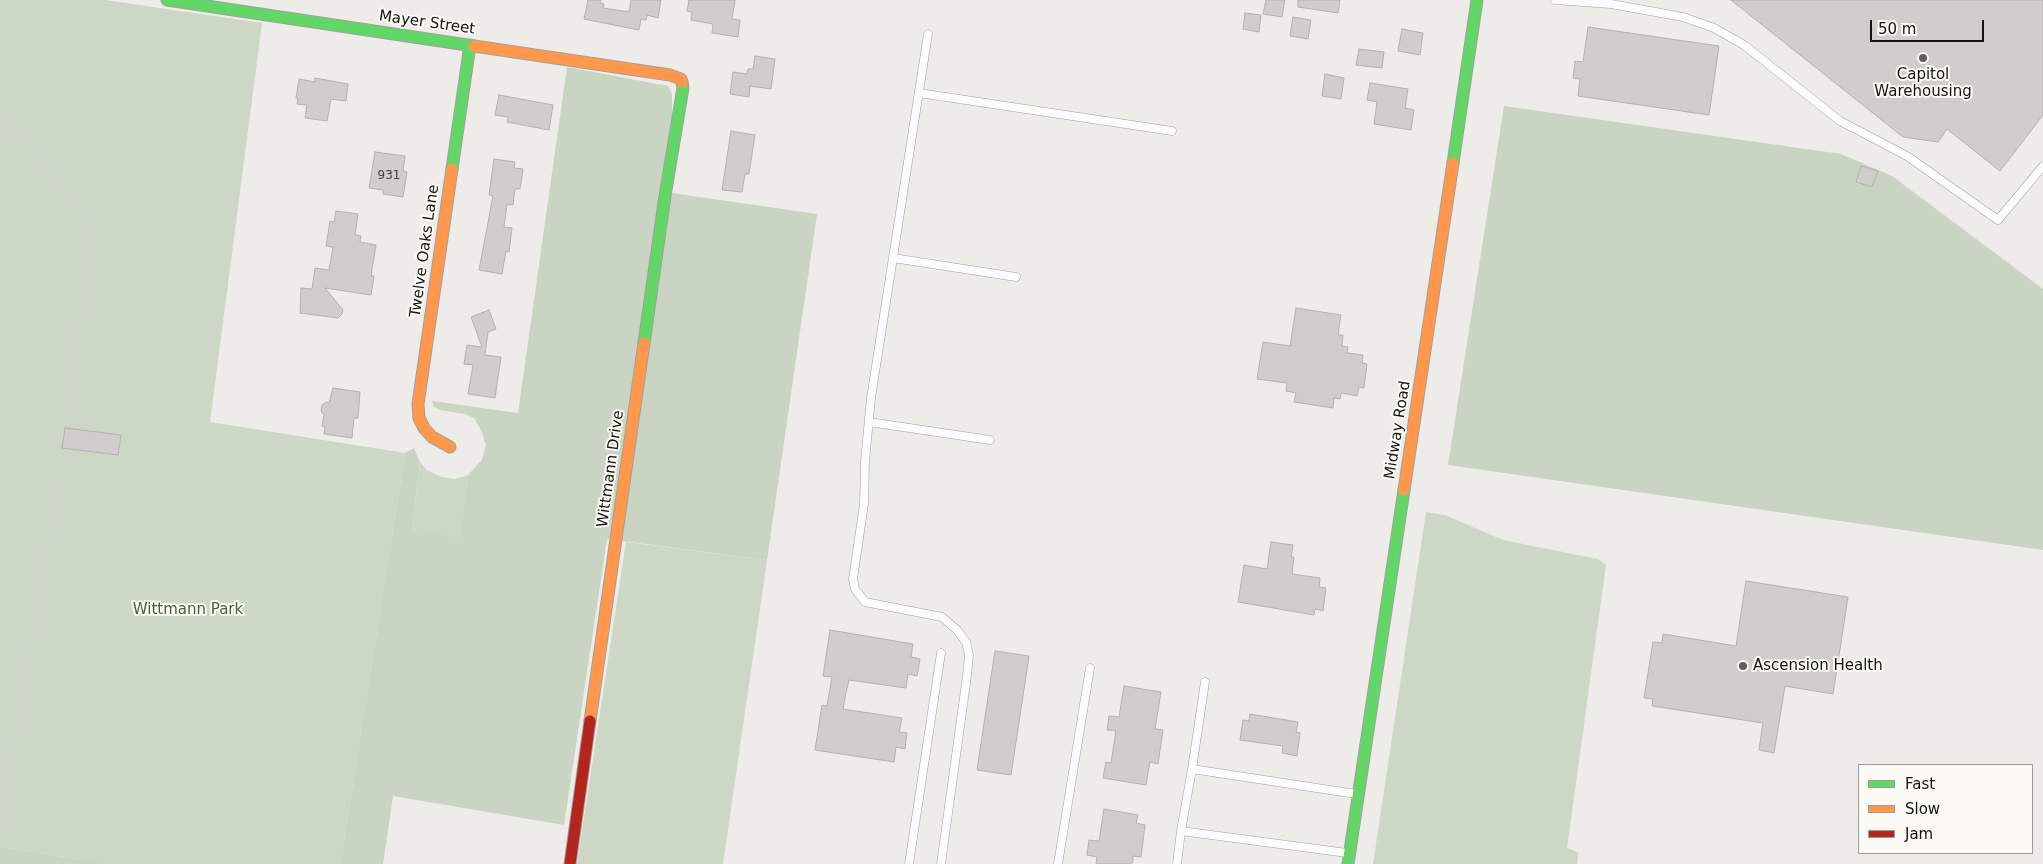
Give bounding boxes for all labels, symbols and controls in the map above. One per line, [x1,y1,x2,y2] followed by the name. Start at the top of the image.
[378,7,476,39] street label: Mayer Street
[1873,10,1987,42] scale bar
[1878,20,1916,38] text: 50 m
[1917,52,1929,64] marker: Capitol Warehousing
[1874,66,1972,101] place label: Capitol Warehousing
[378,169,400,183] house number: 931
[407,184,443,318] street label: Twelve Oaks Lane
[1381,380,1415,480] street label: Midway Road
[594,409,628,529] street label: Wittmann Drive
[133,601,243,619] park label: Wittmann Park
[1753,657,1883,675] place label: Ascension Health
[1737,660,1749,672] marker: Ascension Health
[1858,764,2033,854] legend
[1905,775,1935,793] text: Fast
[1905,800,1940,818] text: Slow
[1905,825,1933,843] text: Jam

